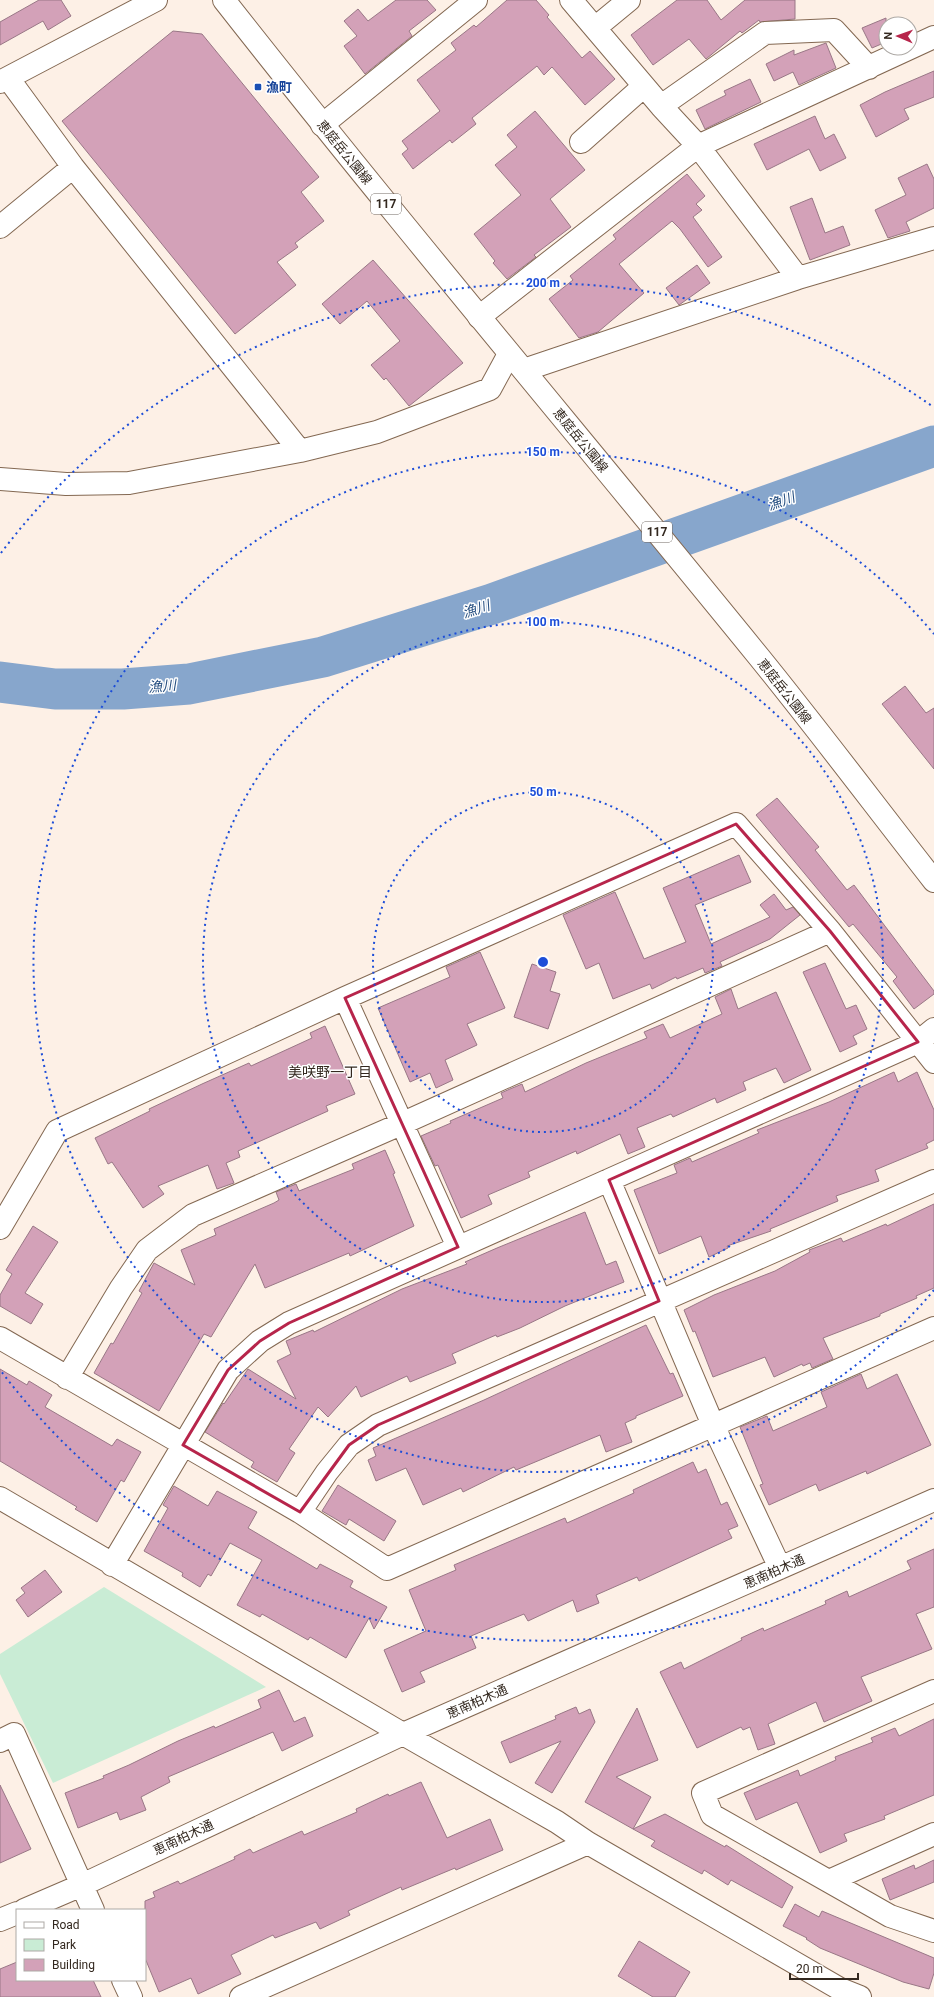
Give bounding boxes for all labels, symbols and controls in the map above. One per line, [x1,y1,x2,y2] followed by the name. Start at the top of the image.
[878,16,918,56] north arrow
[882,31,895,40] text: N
[266,80,292,95] place label: 漁町
[253,82,263,92] marker: 漁町
[314,117,375,187] street label: 恵庭岳公園線
[371,194,401,214] road number: 117
[526,276,560,290] text: 200 m
[550,405,611,475] street label: 恵庭岳公園線
[526,445,560,459] text: 150 m
[765,488,799,513] water label: 漁川
[642,522,672,542] road number: 117
[460,596,494,621] water label: 漁川
[526,615,560,629] text: 100 m
[755,656,815,727] street label: 恵庭岳公園線
[147,677,179,695] water label: 漁川
[529,785,557,799] text: 50 m
[536,955,550,969] centre of rings
[288,1064,372,1080] district label: 美咲野一丁目
[741,1551,807,1592] street label: 恵南柏木通
[444,1681,510,1722] street label: 恵南柏木通
[151,1817,216,1858] street label: 恵南柏木通
[16,1909,146,1981] legend
[52,1918,80,1932] text: Road
[52,1938,77,1952] text: Park
[790,1955,858,1981] scale bar
[52,1958,95,1972] text: Building
[796,1962,823,1976] text: 20 m

